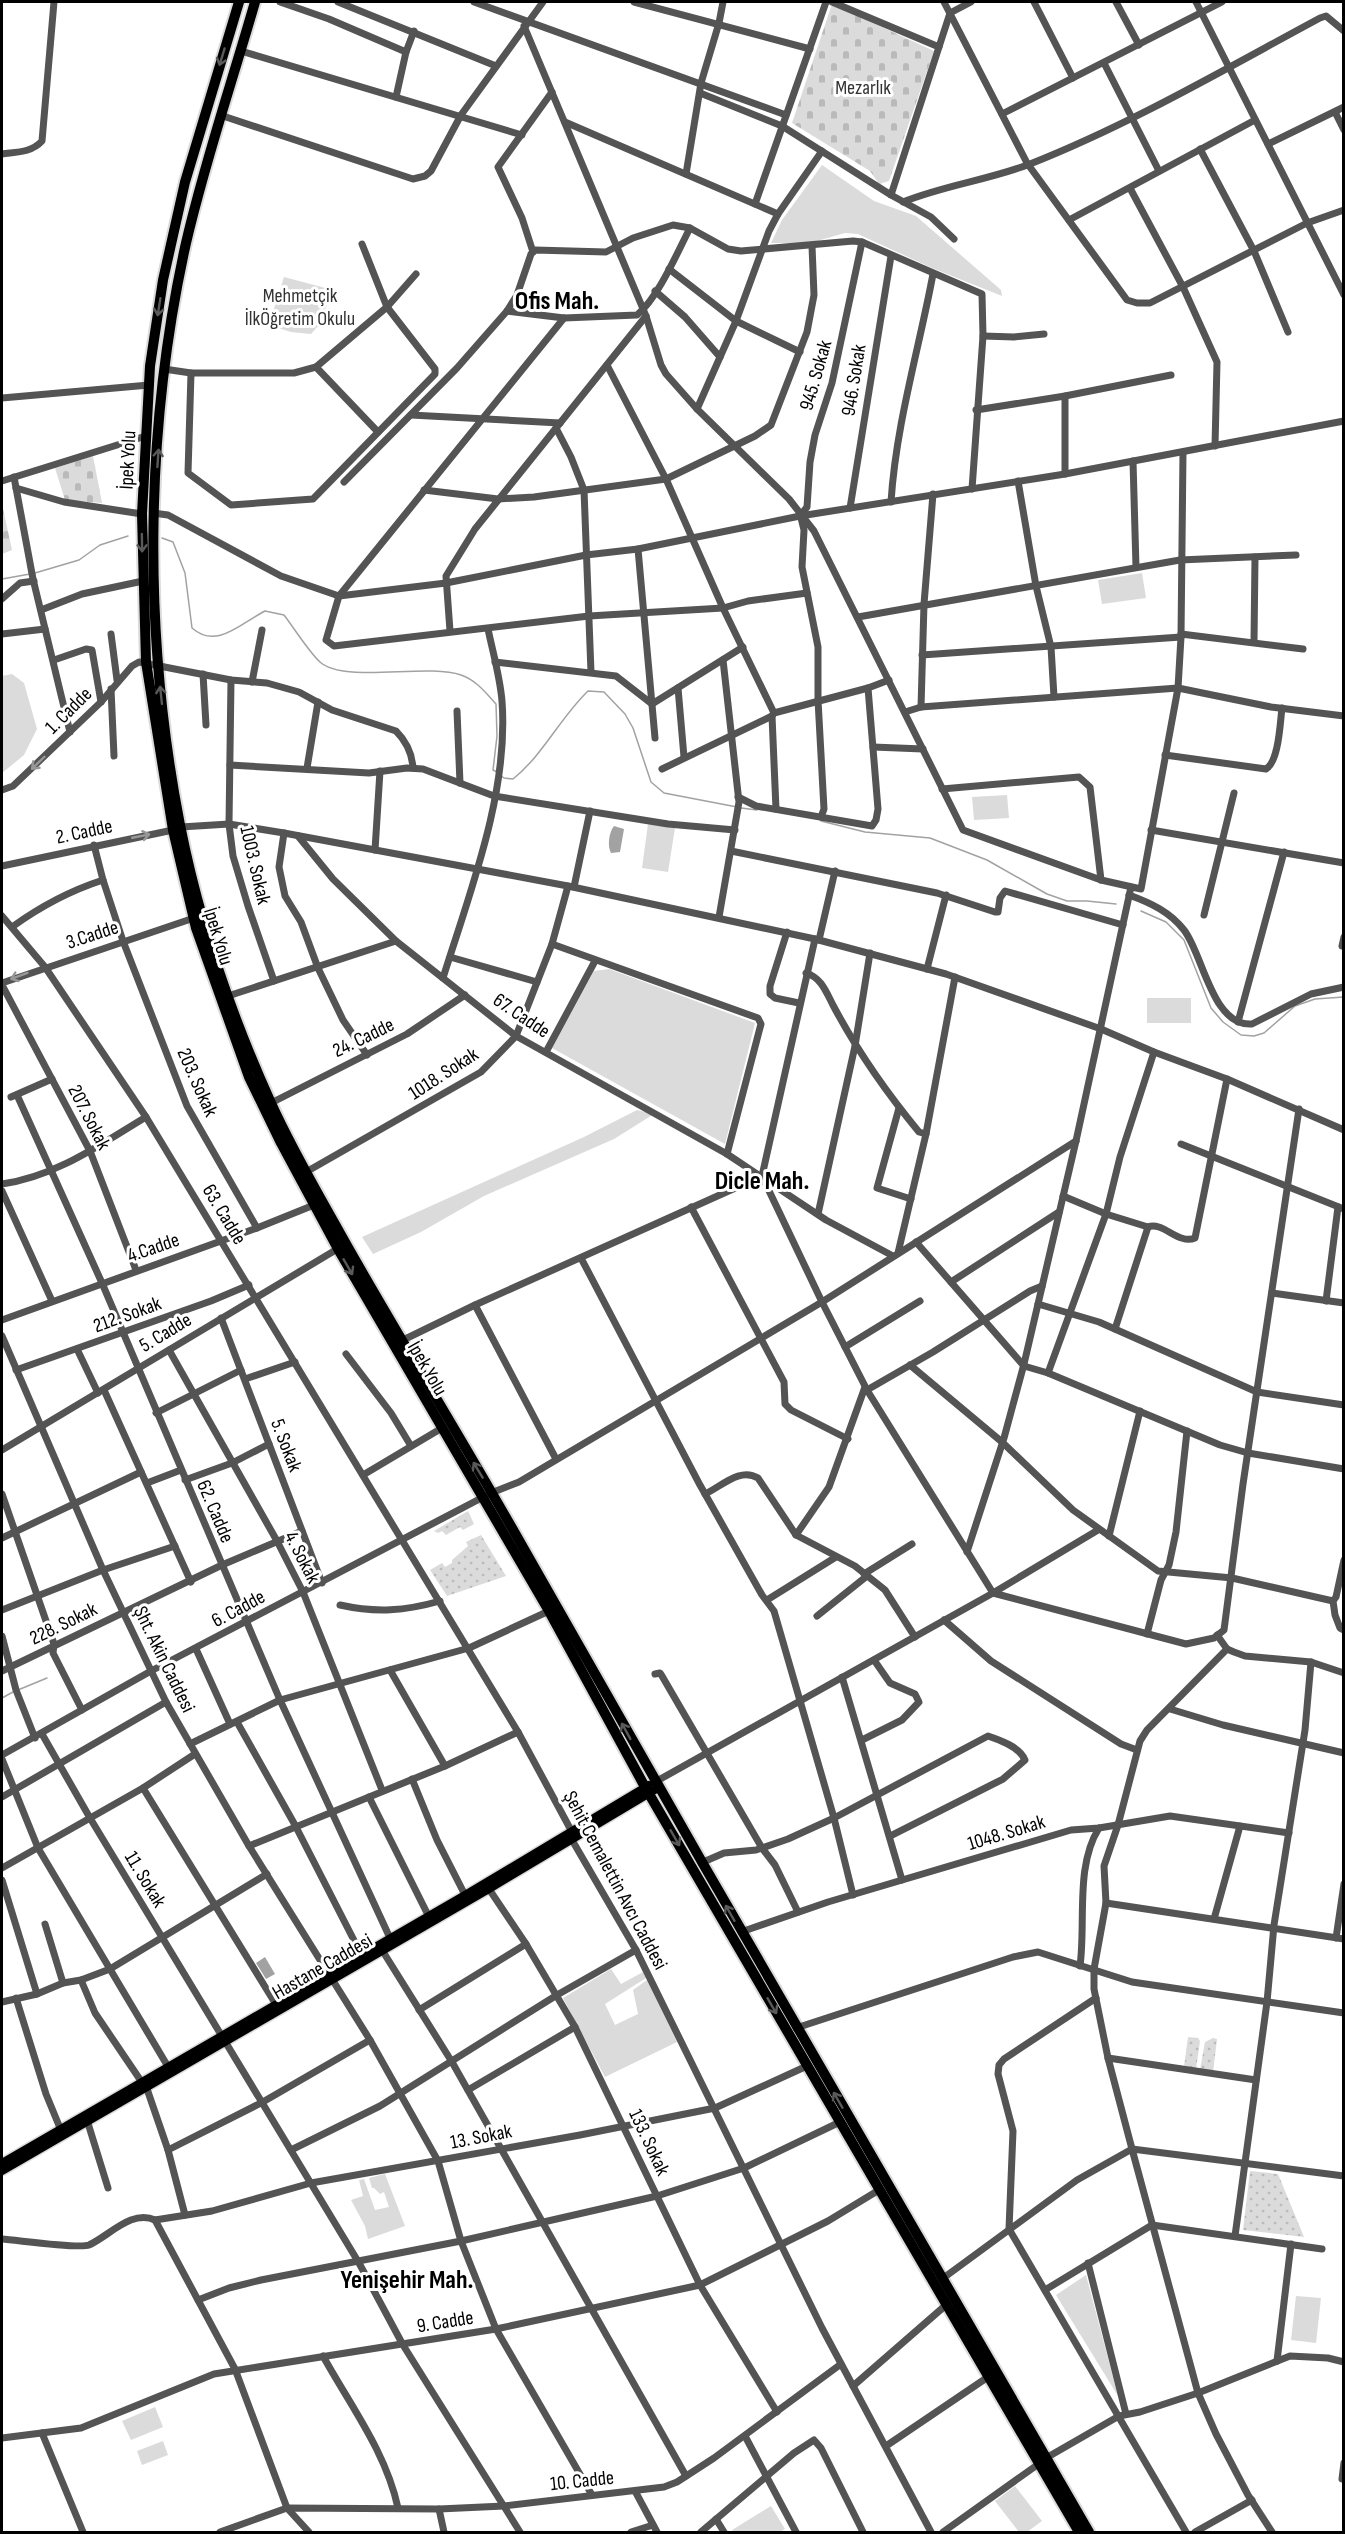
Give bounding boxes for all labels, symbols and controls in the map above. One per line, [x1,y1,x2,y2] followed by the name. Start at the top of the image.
[216,48,227,67] one-way arrow
[835,76,891,100] park label: Mezarlık
[245,284,355,331] park label: Mehmetçik İlkÖğretim Okulu
[515,286,599,317] district label: Ofis Mah.
[153,297,164,317] one-way arrow
[794,337,838,413] street label: 945. Sokak
[836,342,872,418] street label: 946. Sokak
[114,430,142,490] street label: İpek Yolu
[152,449,163,469] one-way arrow
[136,533,148,553] one-way arrow
[40,682,97,739] street label: 1. Cadde
[155,685,166,705] one-way arrow
[30,756,45,770] one-way arrow
[54,814,115,850] street label: 2. Cadde
[234,824,276,907] street label: 1003. Sokak
[131,830,150,841] one-way arrow
[198,905,238,968] street label: İpek Yolu
[63,915,121,955] street label: 3.Cadde
[10,972,28,983] one-way arrow
[488,988,555,1044] street label: 67. Cadde
[329,1013,398,1063] street label: 24. Cadde
[404,1042,483,1105] street label: 1018. Sokak
[171,1044,223,1121] street label: 203. Sokak
[62,1081,116,1154] street label: 207. Sokak
[715,1166,809,1197] district label: Dicle Mah.
[197,1180,251,1249] street label: 63. Cadde
[124,1228,183,1268] street label: 4.Cadde
[342,1258,354,1275] one-way arrow
[90,1291,165,1338] street label: 212. Sokak
[135,1308,196,1358] street label: 5. Cadde
[402,1337,452,1400] street label: İpek Yolu
[265,1415,307,1476] street label: 5. Sokak
[472,1462,484,1479] one-way arrow
[191,1476,239,1546] street label: 62. Cadde
[279,1527,325,1588] street label: 4. Sokak
[208,1585,269,1633] street label: 6. Cadde
[26,1597,101,1650] street label: 228. Sokak
[128,1602,200,1716] street label: Şht. Akin Caddesi
[620,1723,632,1740] one-way arrow
[558,1787,672,1974] street label: Şehit Cemalettin Avcı Caddesi
[965,1810,1048,1856] street label: 1048. Sokak
[669,1829,681,1846] one-way arrow
[119,1847,171,1912] street label: 11. Sokak
[724,1905,736,1922] one-way arrow
[268,1929,377,2005] street label: Hastane Caddesi
[767,1998,779,2015] one-way arrow
[832,2092,844,2109] one-way arrow
[623,2105,675,2180] street label: 133. Sokak
[448,2119,514,2155] street label: 13. Sokak
[341,2265,473,2296] district label: Yenişehir Mah.
[415,2306,475,2338] street label: 9. Cadde
[549,2466,615,2496] street label: 10. Cadde

